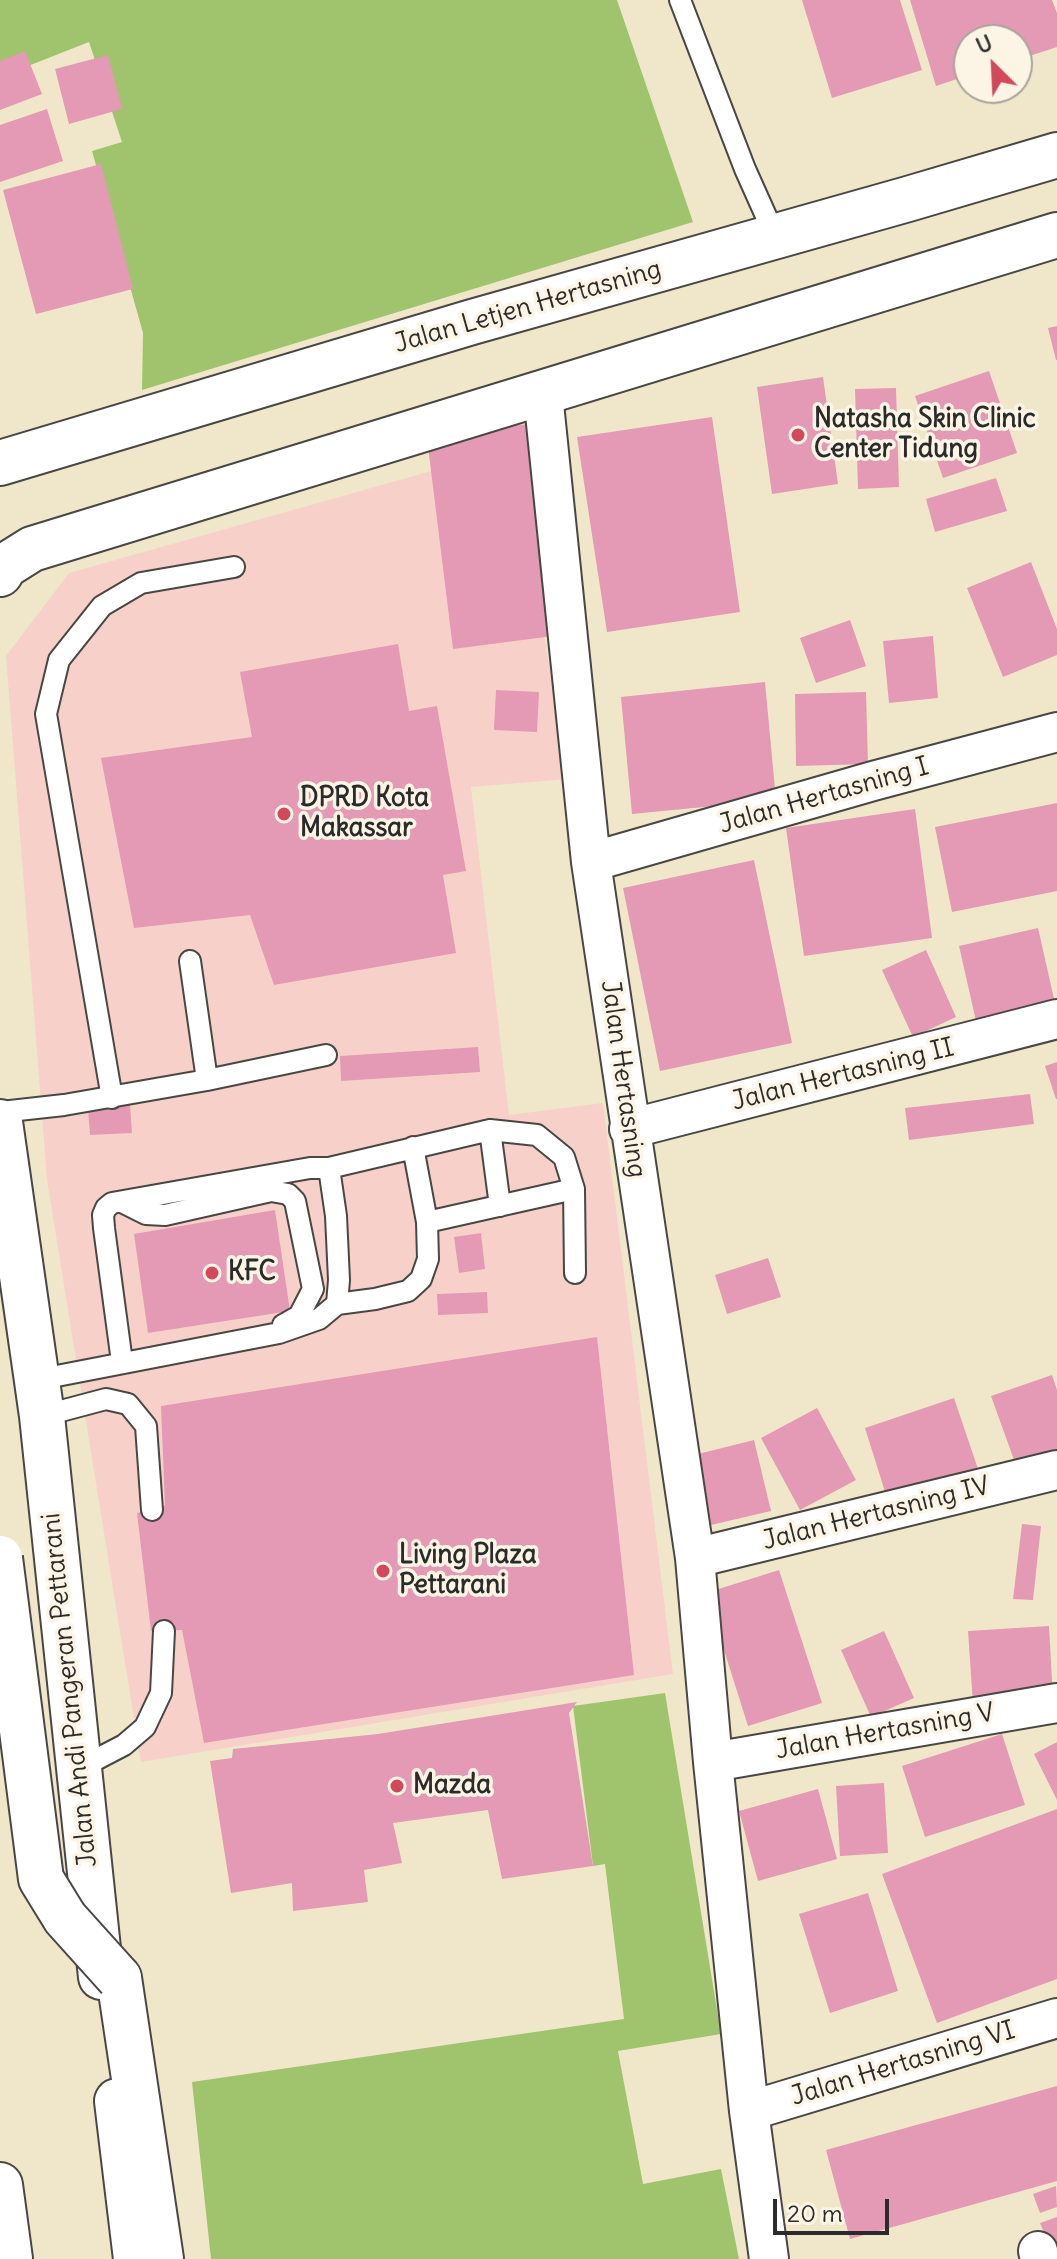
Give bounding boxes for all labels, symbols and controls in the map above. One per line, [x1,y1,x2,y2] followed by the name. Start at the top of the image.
[953,24,1033,104] north arrow
[971,28,997,60] text: U
[391,254,665,360] street label: Jalan Letjen Hertasning
[814,404,1036,466] place label: Natasha Skin Clinic Center Tidung
[789,426,807,444] marker: Natasha Skin Clinic Center Tidung
[716,751,932,841] street label: Jalan Hertasning I
[300,783,429,844] place label: DPRD Kota Makassar
[275,805,293,823] marker: DPRD Kota Makassar
[594,978,652,1180] street label: Jalan Hertasning
[729,1032,957,1118] street label: Jalan Hertasning II
[228,1257,276,1289] place label: KFC
[203,1264,221,1282] marker: KFC
[759,1471,993,1557] street label: Jalan Hertasning IV
[36,1511,104,1869] street label: Jalan Andi Pangeran Pettarani
[399,1540,537,1602] place label: Living Plaza Pettarani
[374,1562,392,1580] marker: Living Plaza Pettarani
[773,1697,997,1767] street label: Jalan Hertasning V
[413,1770,491,1802] place label: Mazda
[388,1777,406,1795] marker: Mazda
[787,2015,1019,2113] street label: Jalan Hertasning VI
[777,2183,893,2233] scale bar
[787,2198,843,2228] text: 20 m

